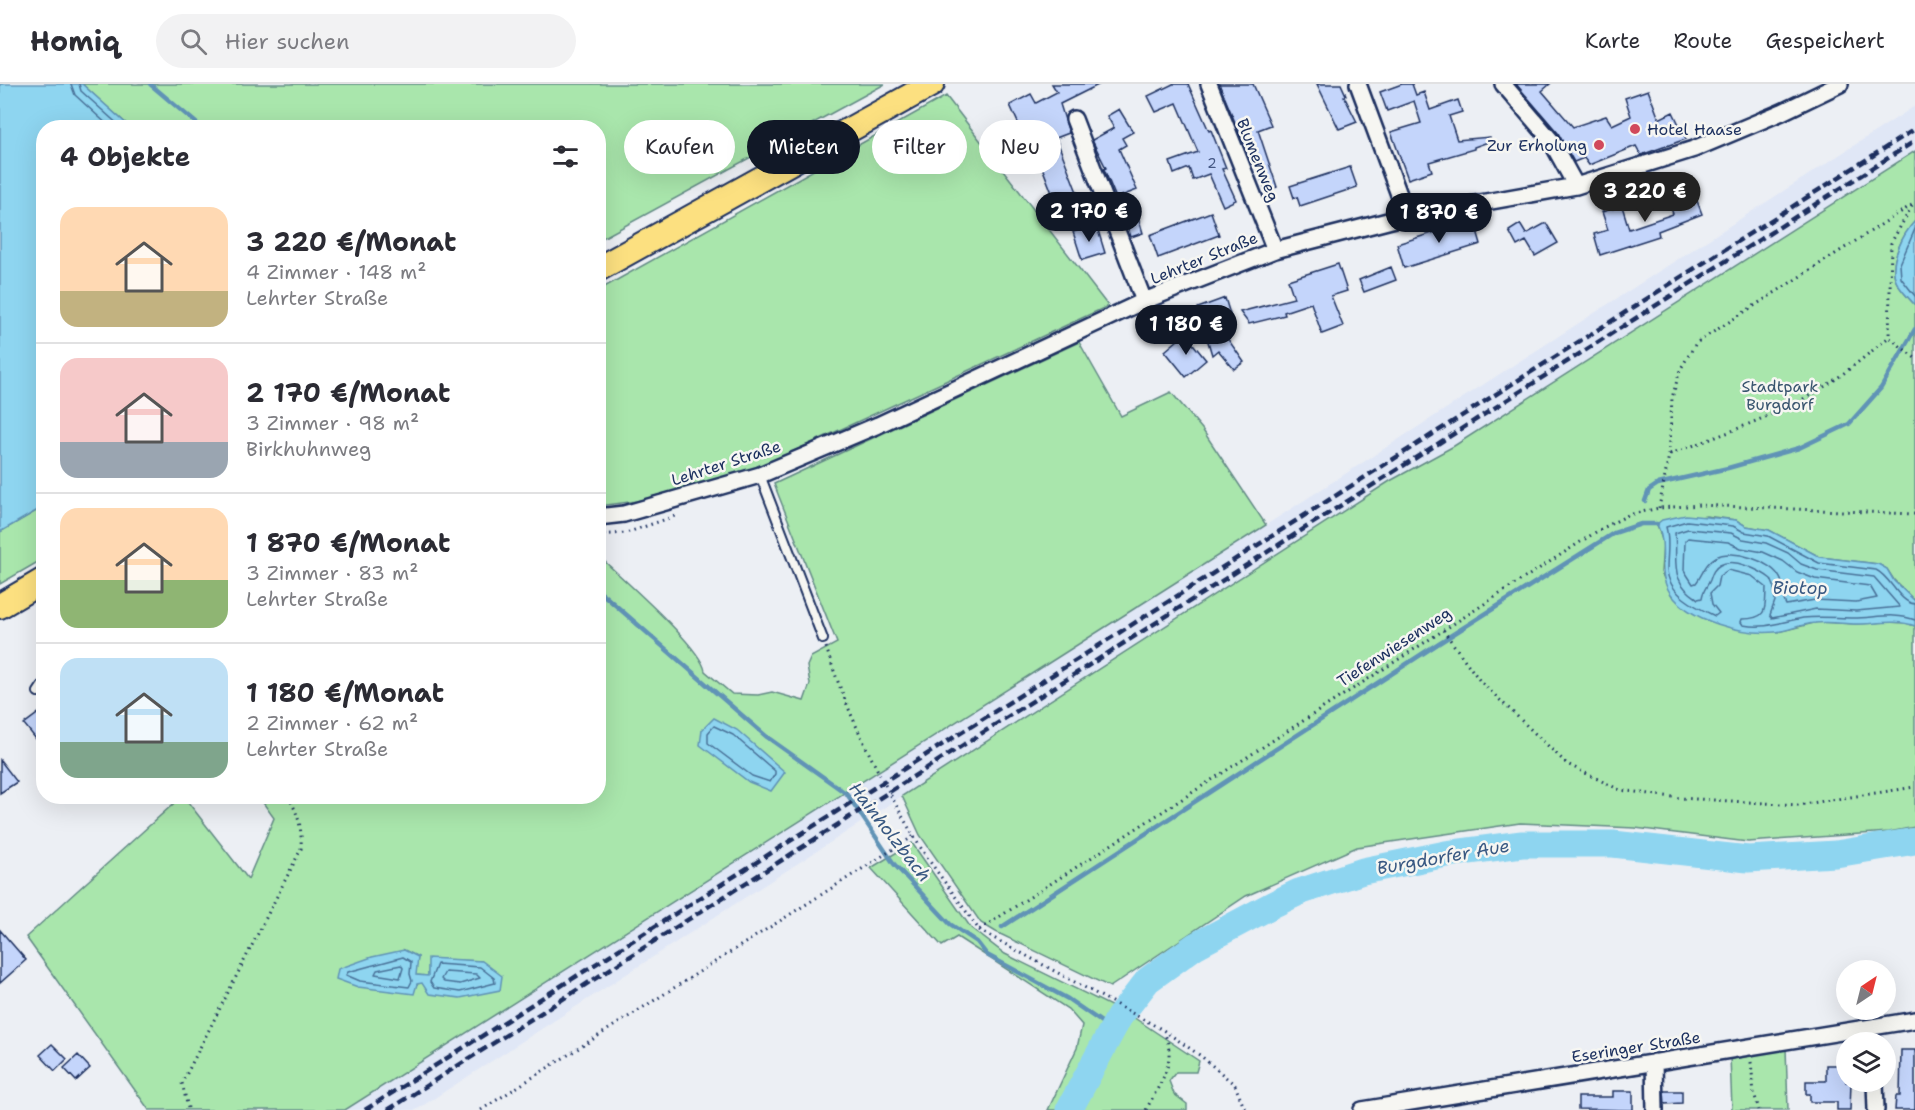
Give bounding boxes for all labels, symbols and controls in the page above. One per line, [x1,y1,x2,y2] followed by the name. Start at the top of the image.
[156,14,576,68] search box
[30,22,120,60] text: Homiq
[177,25,210,58] icon: search
[225,27,349,56] text: Hier suchen
[1585,27,1640,55] text: Karte
[1673,27,1732,55] text: Route
[1765,27,1885,55] text: Gespeichert
[1232,115,1284,205] street label: Blumenweg
[1647,119,1742,140] place label: Hotel Haase
[624,120,735,174] chip: Kaufen
[747,120,860,174] chip: Mieten
[872,120,967,174] chip: Filter
[979,120,1061,174] chip: Neu
[1628,122,1642,136] marker: Hotel Haase
[1487,135,1587,156] place label: Zur Erholung
[1592,138,1606,152] marker: Zur Erholung
[60,139,190,174] text: 4 Objekte
[549,140,582,173] icon: filters
[1207,154,1217,172] house number: 2
[1590,172,1700,223] pin: 3 220 €
[1603,178,1687,204] text: 3 220 €
[1034,192,1144,243] pin: 2 170 €
[1384,193,1494,244] pin: 1 870 €
[1050,198,1128,224] text: 2 170 €
[1400,199,1478,225] text: 1 870 €
[246,224,456,259] text: 3 220 €/Monat
[1147,227,1261,289] street label: Lehrter Straße
[108,231,180,303] icon: home
[246,259,426,285] text: 4 Zimmer · 148 m²
[246,285,388,311] text: Lehrter Straße
[1131,305,1241,356] pin: 1 180 €
[1149,311,1223,337] text: 1 180 €
[246,375,450,410] text: 2 170 €/Monat
[1742,376,1818,415] park label: Stadtpark Burgdorf
[108,382,180,454] icon: home
[246,410,419,436] text: 3 Zimmer · 98 m²
[669,435,783,491] street label: Lehrter Straße
[246,436,371,462] text: Birkhuhnweg
[246,525,450,560] text: 1 870 €/Monat
[108,532,180,604] icon: home
[246,560,418,586] text: 3 Zimmer · 83 m²
[1772,576,1828,600] water label: Biotop
[246,586,388,612] text: Lehrter Straße
[1333,602,1455,692] street label: Tiefenwiesenweg
[246,675,444,710] text: 1 180 €/Monat
[108,682,180,754] icon: home
[246,710,418,736] text: 2 Zimmer · 62 m²
[246,736,388,762] text: Lehrter Straße
[844,777,936,887] water label: Hainholzbach
[1375,834,1511,880] water label: Burgdorfer Aue
[1836,960,1896,1020] north arrow
[1836,960,1896,1092] map controls
[1570,1026,1702,1068] street label: Eseringer Straße
[1836,1032,1896,1092] button: layers

